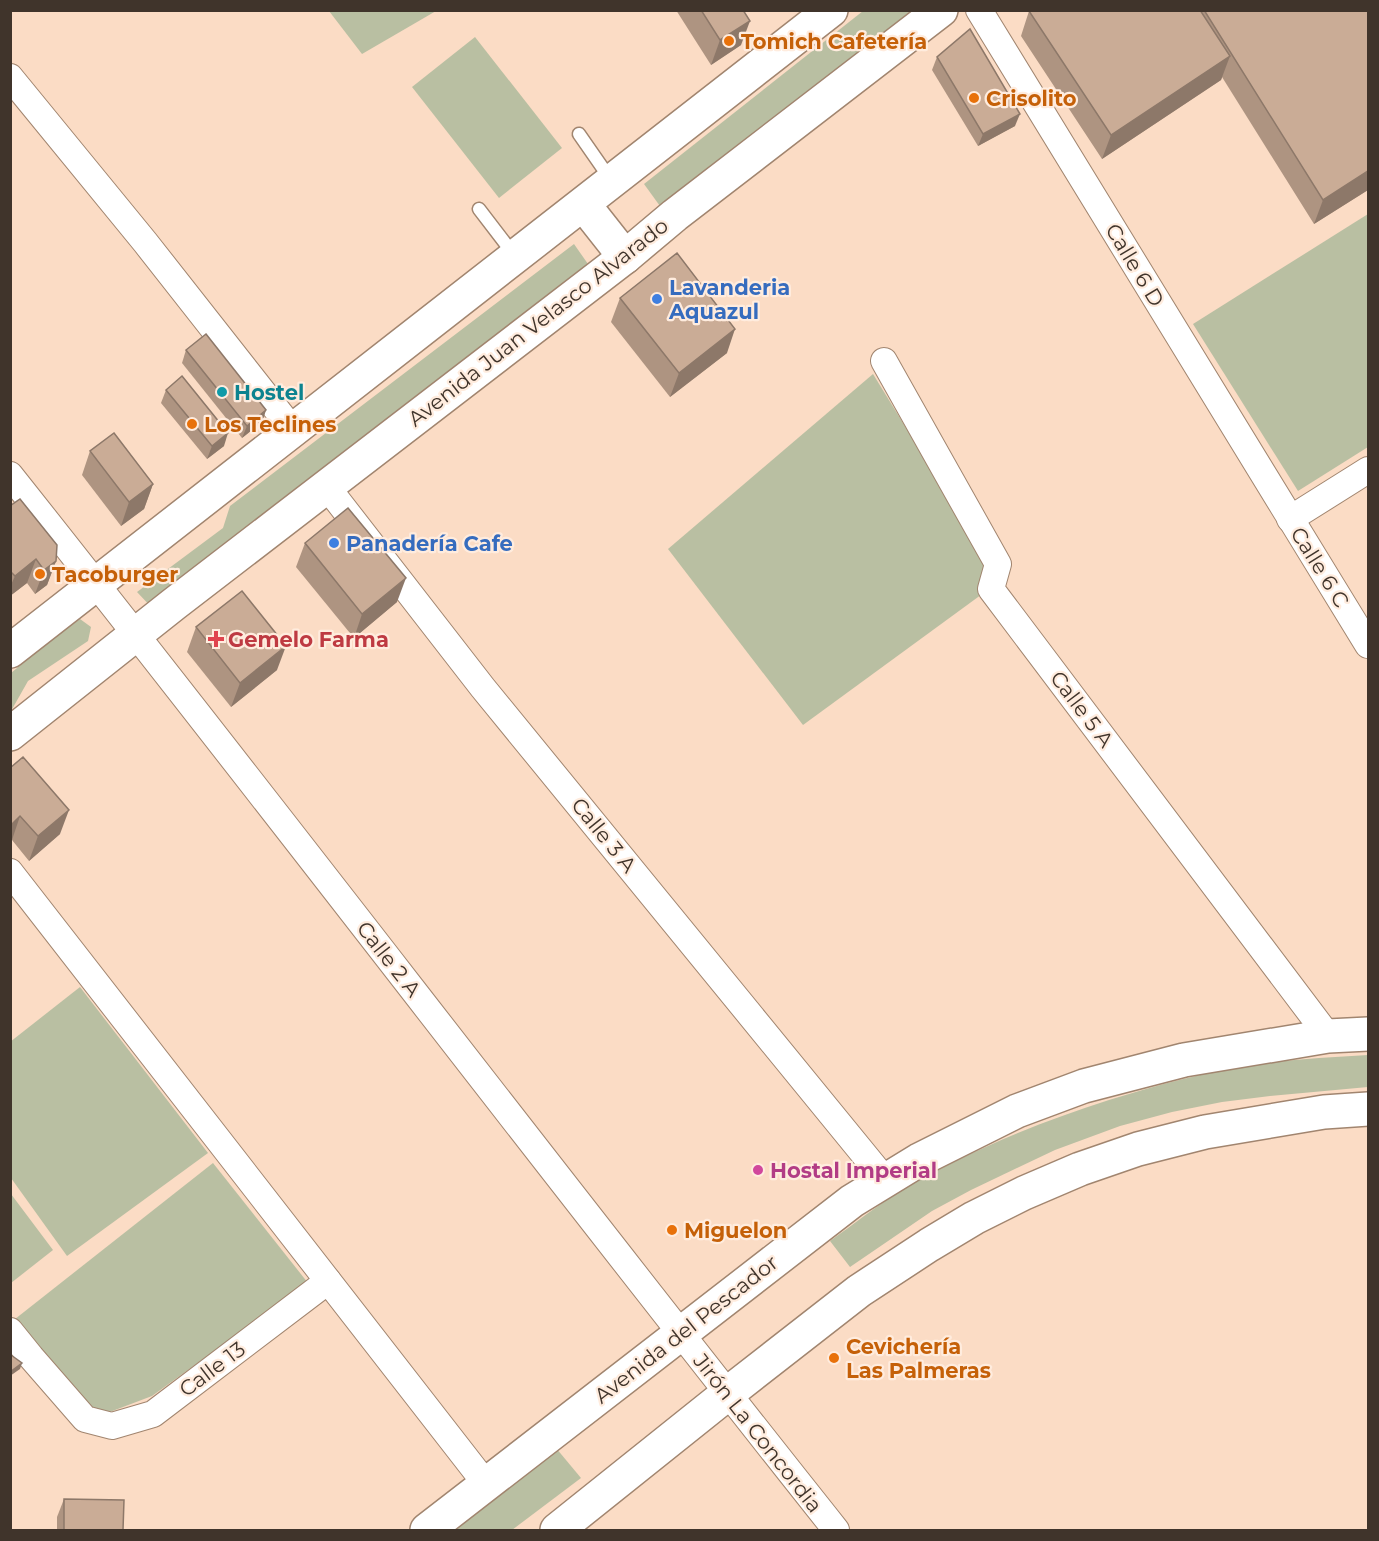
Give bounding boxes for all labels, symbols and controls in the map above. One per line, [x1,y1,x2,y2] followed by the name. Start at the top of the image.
[741,29,927,54] place label: Tomich Cafetería
[722,34,736,48] marker: Tomich Cafetería
[986,86,1077,111] place label: Crisolito
[967,91,981,105] marker: Crisolito
[403,213,673,431] street label: Avenida Juan Velasco Alvarado
[1101,219,1169,311] street label: Calle 6 D
[668,275,790,324] place label: Lavanderia Aquazul
[650,292,664,306] marker: Lavanderia Aquazul
[234,380,304,405] place label: Hostel
[215,385,229,399] marker: Hostel
[204,412,337,437] place label: Los Teclines
[185,417,199,431] marker: Los Teclines
[1286,522,1354,612] street label: Calle 6 C
[346,531,513,556] place label: Panadería Cafe
[327,536,341,550] marker: Panadería Cafe
[52,562,178,587] place label: Tacoburger
[33,567,47,581] marker: Tacoburger
[228,627,389,652] place label: Gemelo Farma
[209,632,223,646] marker: Gemelo Farma
[1045,666,1119,753] street label: Calle 5 A
[566,793,642,878] street label: Calle 3 A
[352,916,427,1003] street label: Calle 2 A
[770,1158,937,1183] place label: Hostal Imperial
[751,1163,765,1177] marker: Hostal Imperial
[684,1218,787,1243] place label: Miguelon
[665,1223,679,1237] marker: Miguelon
[589,1250,783,1408] street label: Avenida del Pescador
[846,1334,991,1383] place label: Cevichería Las Palmeras
[174,1336,250,1402] street label: Calle 13
[688,1348,828,1517] street label: Jirón La Concordia
[827,1351,841,1365] marker: Cevichería Las Palmeras

